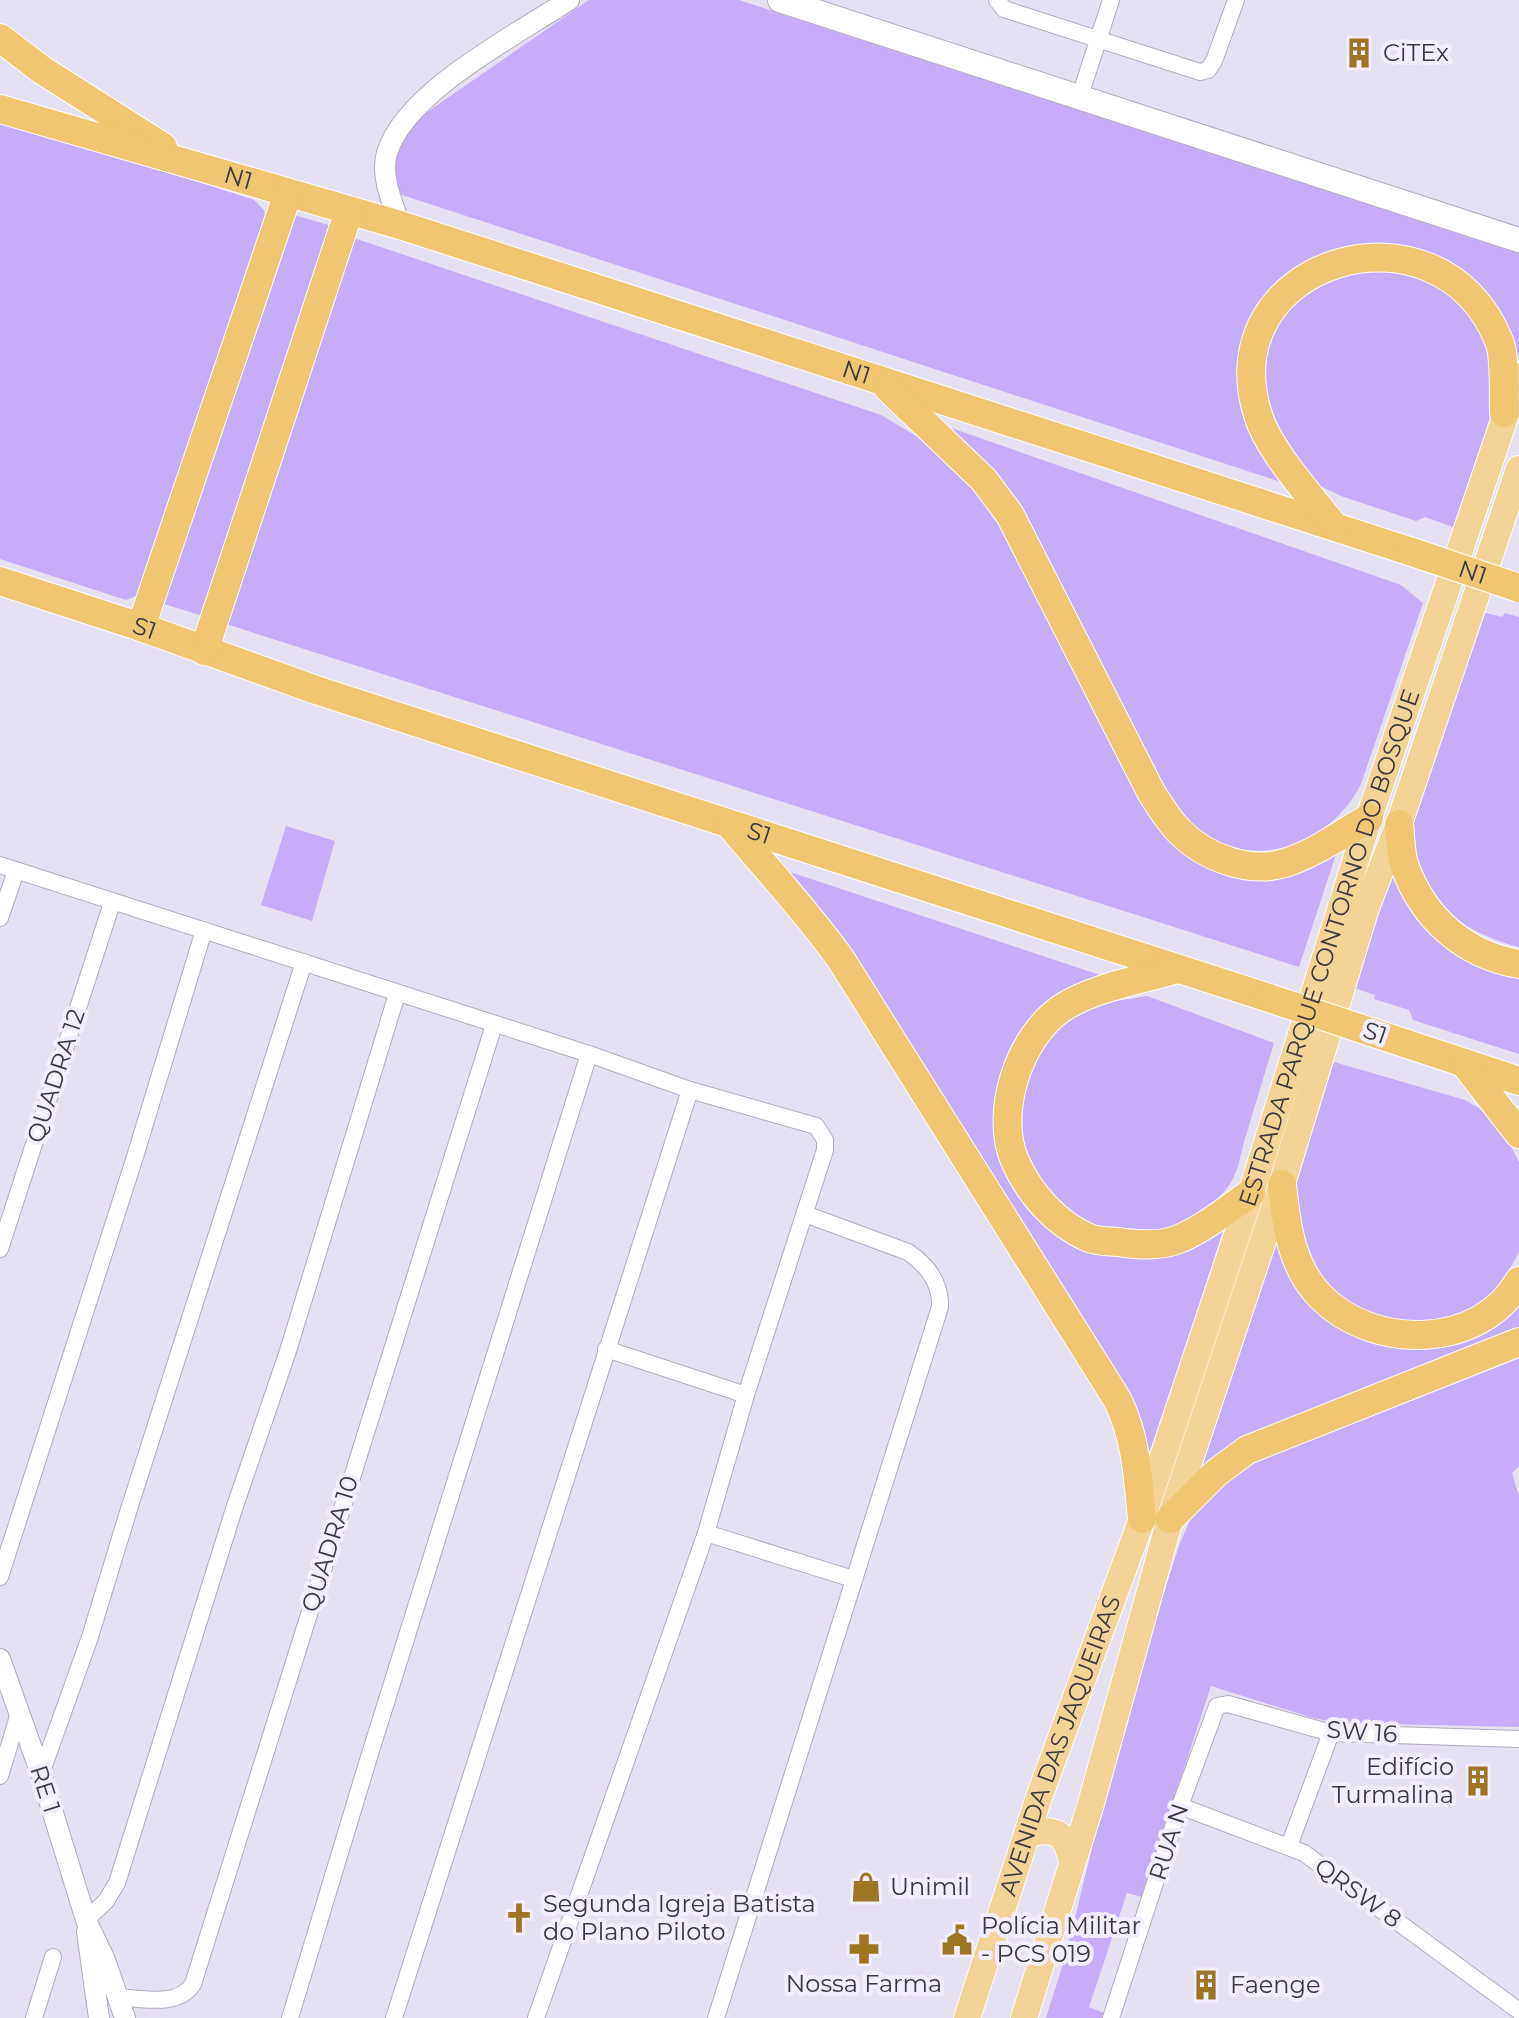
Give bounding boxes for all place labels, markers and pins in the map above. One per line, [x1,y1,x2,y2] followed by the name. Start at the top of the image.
[1342,36,1376,70] building icon: CiTEx
[1383,38,1449,67] place label: CiTEx
[1332,1752,1454,1809] place label: Edifício Turmalina
[1461,1764,1495,1798] building icon: Edifício Turmalina
[849,1870,883,1904] shop icon: Unimil
[890,1872,970,1901] place label: Unimil
[543,1889,816,1946] place label: Segunda Igreja Batista do Plano Piloto
[502,1901,536,1935] church icon: Segunda Igreja Batista do Plano Piloto
[981,1911,1141,1968] place label: Polícia Militar - PCS 019
[940,1923,974,1957] public building icon: Polícia Militar - PCS 019
[847,1932,881,1966] pharmacy icon: Nossa Farma
[1189,1968,1223,2002] building icon: Faenge
[786,1969,942,1998] place label: Nossa Farma
[1230,1970,1321,1999] place label: Faenge

